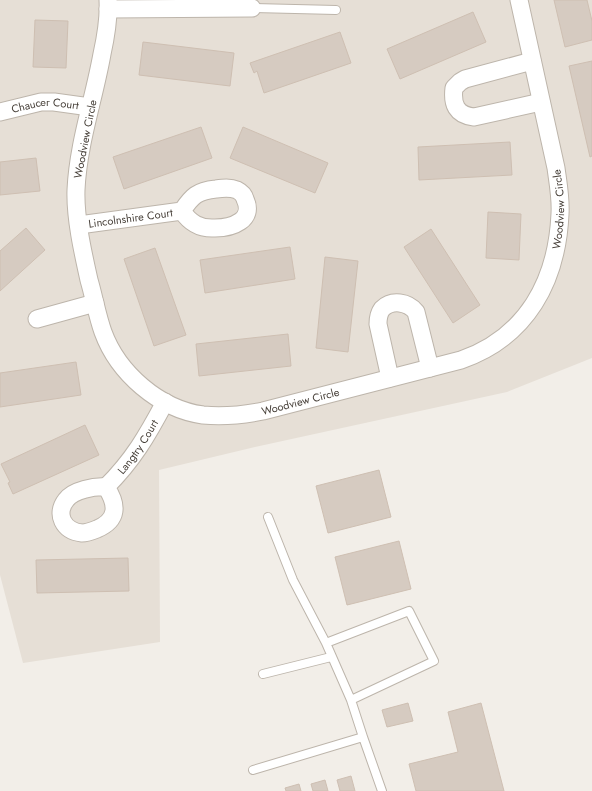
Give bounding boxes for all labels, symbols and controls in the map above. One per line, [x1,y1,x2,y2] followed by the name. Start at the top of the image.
[10,94,80,117] street label: Chaucer Court
[70,98,101,180] street label: Woodview Circle
[548,168,568,250] street label: Woodview Circle
[88,204,174,232] street label: Lincolnshire Court
[260,384,341,419] street label: Woodview Circle
[114,416,162,478] street label: Langtry Court

